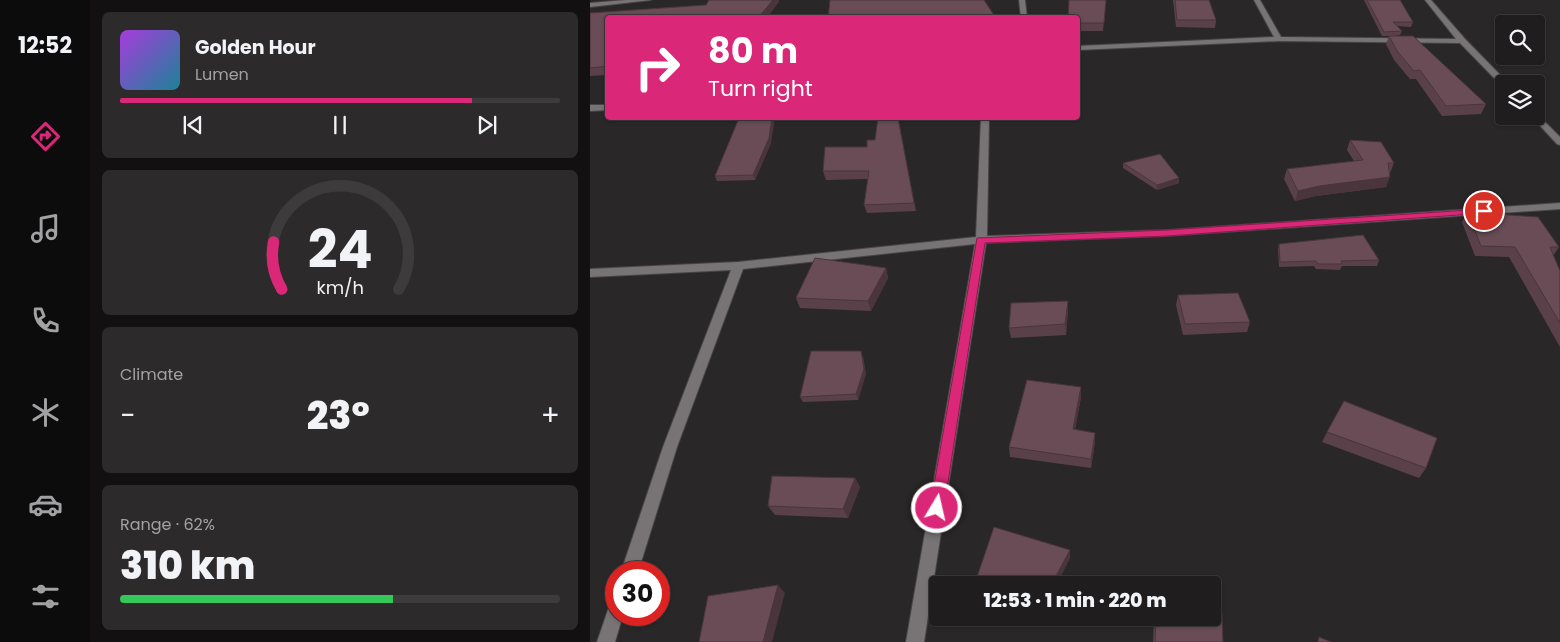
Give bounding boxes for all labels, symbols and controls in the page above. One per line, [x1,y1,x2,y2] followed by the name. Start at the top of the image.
[1495,15,1545,125] map controls
[1495,15,1545,65] button: search
[708,26,798,75] text: 80 m
[18,30,72,61] text: 12:52
[195,34,316,61] text: Golden Hour
[625,35,690,100] icon: right
[195,63,249,86] text: Lumen
[708,73,813,104] text: Turn right
[1495,75,1545,125] button: layers
[179,111,207,139] icon: previous
[326,111,354,139] icon: pause
[473,111,501,139] icon: next
[28,119,63,154] icon: directions
[1463,190,1505,232] pin
[1470,197,1498,225] icon: arrive
[28,211,63,246] icon: music
[308,213,372,286] text: 24
[316,275,364,300] text: km/h
[28,303,63,338] icon: phone
[120,363,183,386] text: Climate
[307,389,370,442] text: 23°
[28,395,63,430] icon: climate
[120,396,135,435] text: −
[541,396,560,435] text: +
[910,481,962,533] position arrow
[28,487,63,522] icon: car
[120,513,215,536] text: Range · 62%
[120,539,255,592] text: 310 km
[605,561,670,626] speed limit sign: 30
[28,579,63,614] icon: filters
[984,587,1166,614] text: 12:53 · 1 min · 220 m

